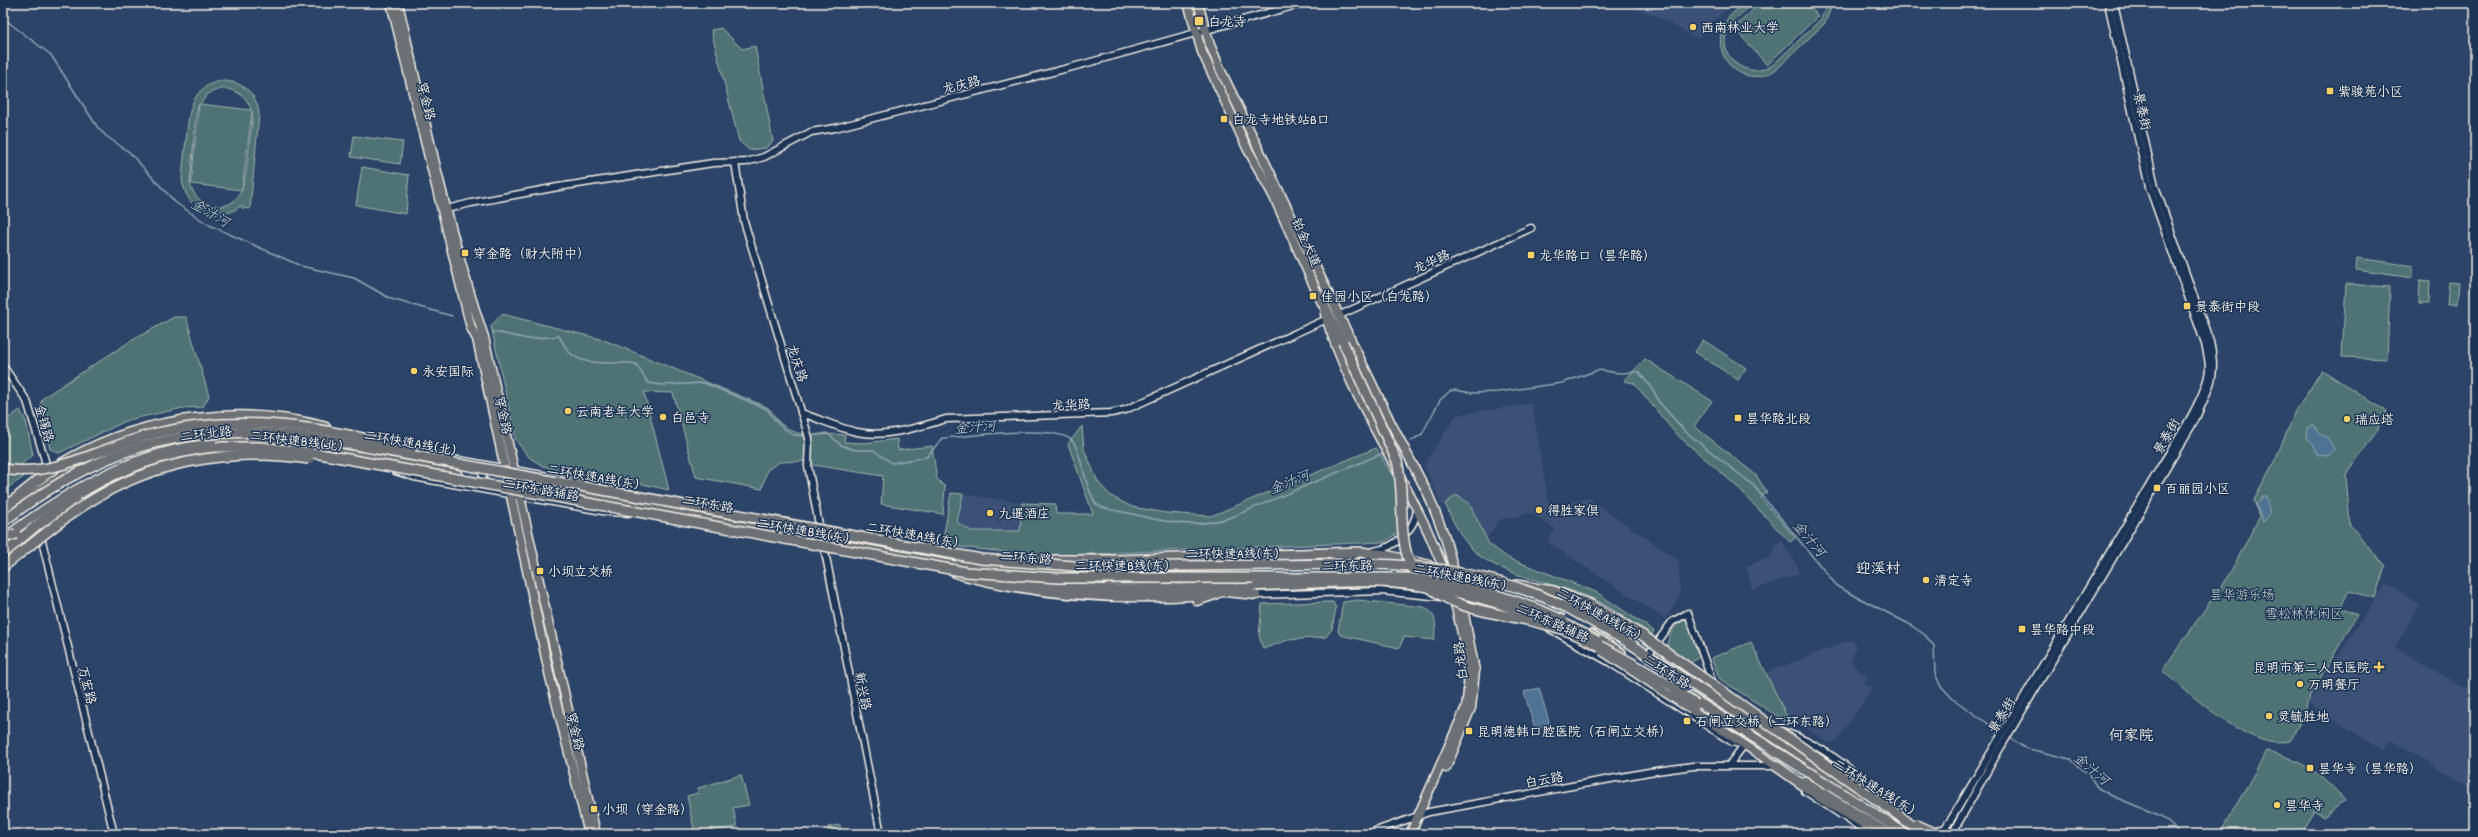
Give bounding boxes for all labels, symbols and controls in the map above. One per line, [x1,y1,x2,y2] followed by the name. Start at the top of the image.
[1208,12,1247,30] place label: 白龙寺
[1193,15,1205,27] marker: 白龙寺
[1701,18,1779,36] place label: 西南林业大学
[1688,22,1698,32] marker: 西南林业大学
[940,71,982,97] street label: 龙庆路
[414,80,440,122] street label: 穿金路
[2338,82,2403,100] place label: 紫骏苑小区
[2325,86,2335,96] marker: 紫骏苑小区
[2130,90,2156,132] street label: 景泰街
[1232,110,1330,128] place label: 白龙寺地铁站B口
[1219,114,1229,124] marker: 白龙寺地铁站B口
[188,193,236,232] water label: 金汁河
[1288,215,1326,269] street label: 铂金大道
[473,244,590,262] place label: 穿金路（财大附中）
[1410,245,1452,277] street label: 龙华路
[1539,246,1656,264] place label: 龙华路口（昙华路）
[460,248,470,258] marker: 穿金路（财大附中）
[1526,250,1536,260] marker: 龙华路口（昙华路）
[1321,287,1438,305] place label: 佳园小区（白龙路）
[1308,291,1318,301] marker: 佳园小区（白龙路）
[2195,297,2260,315] place label: 景泰街中段
[2182,301,2192,311] marker: 景泰街中段
[783,342,813,384] street label: 龙庆路
[422,362,474,380] place label: 永安国际
[409,366,419,376] marker: 永安国际
[491,394,517,436] street label: 穿金路
[1051,394,1091,414] street label: 龙华路
[31,402,59,444] street label: 金锡路
[576,402,654,420] place label: 云南老年大学
[563,406,573,416] marker: 云南老年大学
[671,408,710,426] place label: 白邑寺
[1746,409,1811,427] place label: 昙华路北段
[2355,410,2394,428] place label: 瑞应塔
[658,412,668,422] marker: 白邑寺
[1733,413,1743,423] marker: 昙华路北段
[2342,414,2352,424] marker: 瑞应塔
[953,415,999,437] water label: 金汁河
[2148,415,2184,457] street label: 景泰街
[179,421,233,445] street label: 二环北路
[248,425,344,455] street label: 二环快速B线(北)
[362,425,458,459] street label: 二环快速A线(北)
[545,459,641,493] street label: 二环快速A线(东)
[1266,464,1314,498] water label: 金汁河
[501,473,581,505] street label: 二环东路辅路
[2165,479,2230,497] place label: 百丽园小区
[2152,483,2162,493] marker: 百丽园小区
[681,490,735,516] street label: 二环东路
[1547,501,1599,519] place label: 得胜家俱
[998,504,1050,522] place label: 九暹酒庄
[1534,505,1544,515] marker: 得胜家俱
[985,508,995,518] marker: 九暹酒庄
[755,513,851,547] street label: 二环快速B线(东)
[1789,516,1832,562] water label: 金汁河
[864,517,960,551] street label: 二环快速A线(东)
[1185,544,1279,562] street label: 二环快速A线(东)
[999,546,1053,568] street label: 二环东路
[1075,556,1169,574] street label: 二环快速B线(东)
[1321,556,1373,574] street label: 二环东路
[1855,557,1901,578] district label: 迎溪村
[1412,558,1508,594] street label: 二环快速B线(东)
[548,562,613,580] place label: 小坝立交桥
[535,566,545,576] marker: 小坝立交桥
[1934,571,1973,589] place label: 清定寺
[1921,575,1931,585] marker: 清定寺
[1554,582,1644,644] street label: 二环快速A线(东)
[2209,585,2275,603] park label: 昙华游乐场
[1514,598,1592,646] street label: 二环东路辅路
[2265,604,2343,622] park label: 雪松林休闲区
[2030,620,2095,638] place label: 昙华路中段
[2017,624,2027,634] marker: 昙华路中段
[1449,641,1471,681] street label: 白龙路
[1640,649,1694,693] street label: 二环东路
[2253,658,2370,676] place label: 昆明市第二人民医院
[2373,661,2385,673] marker: 昆明市第二人民医院
[75,664,101,706] street label: 万宏路
[851,670,877,712] street label: 新兴路
[2308,675,2360,693] place label: 万明餐厅
[2295,679,2305,689] marker: 万明餐厅
[1983,694,2019,736] street label: 景泰街
[2277,707,2329,725] place label: 灵毓胜地
[563,710,589,752] street label: 穿金路
[2264,711,2274,721] marker: 灵毓胜地
[1695,712,1838,730] place label: 石闸立交桥（二环东路）
[1682,716,1692,726] marker: 石闸立交桥（二环东路）
[1477,722,1672,740] place label: 昆明德韩口腔医院（石闸立交桥）
[2108,724,2154,745] district label: 何家院
[1464,726,1474,736] marker: 昆明德韩口腔医院（石闸立交桥）
[2070,747,2116,790] water label: 金汁河
[1830,754,1918,818] street label: 二环快速A线(东)
[2318,759,2422,777] place label: 昙华寺（昙华路）
[2305,763,2315,773] marker: 昙华寺（昙华路）
[1523,767,1565,791] street label: 白云路
[2285,796,2324,814] place label: 昙华寺
[602,800,693,818] place label: 小坝（穿金路）
[2272,800,2282,810] marker: 昙华寺
[589,804,599,814] marker: 小坝（穿金路）

